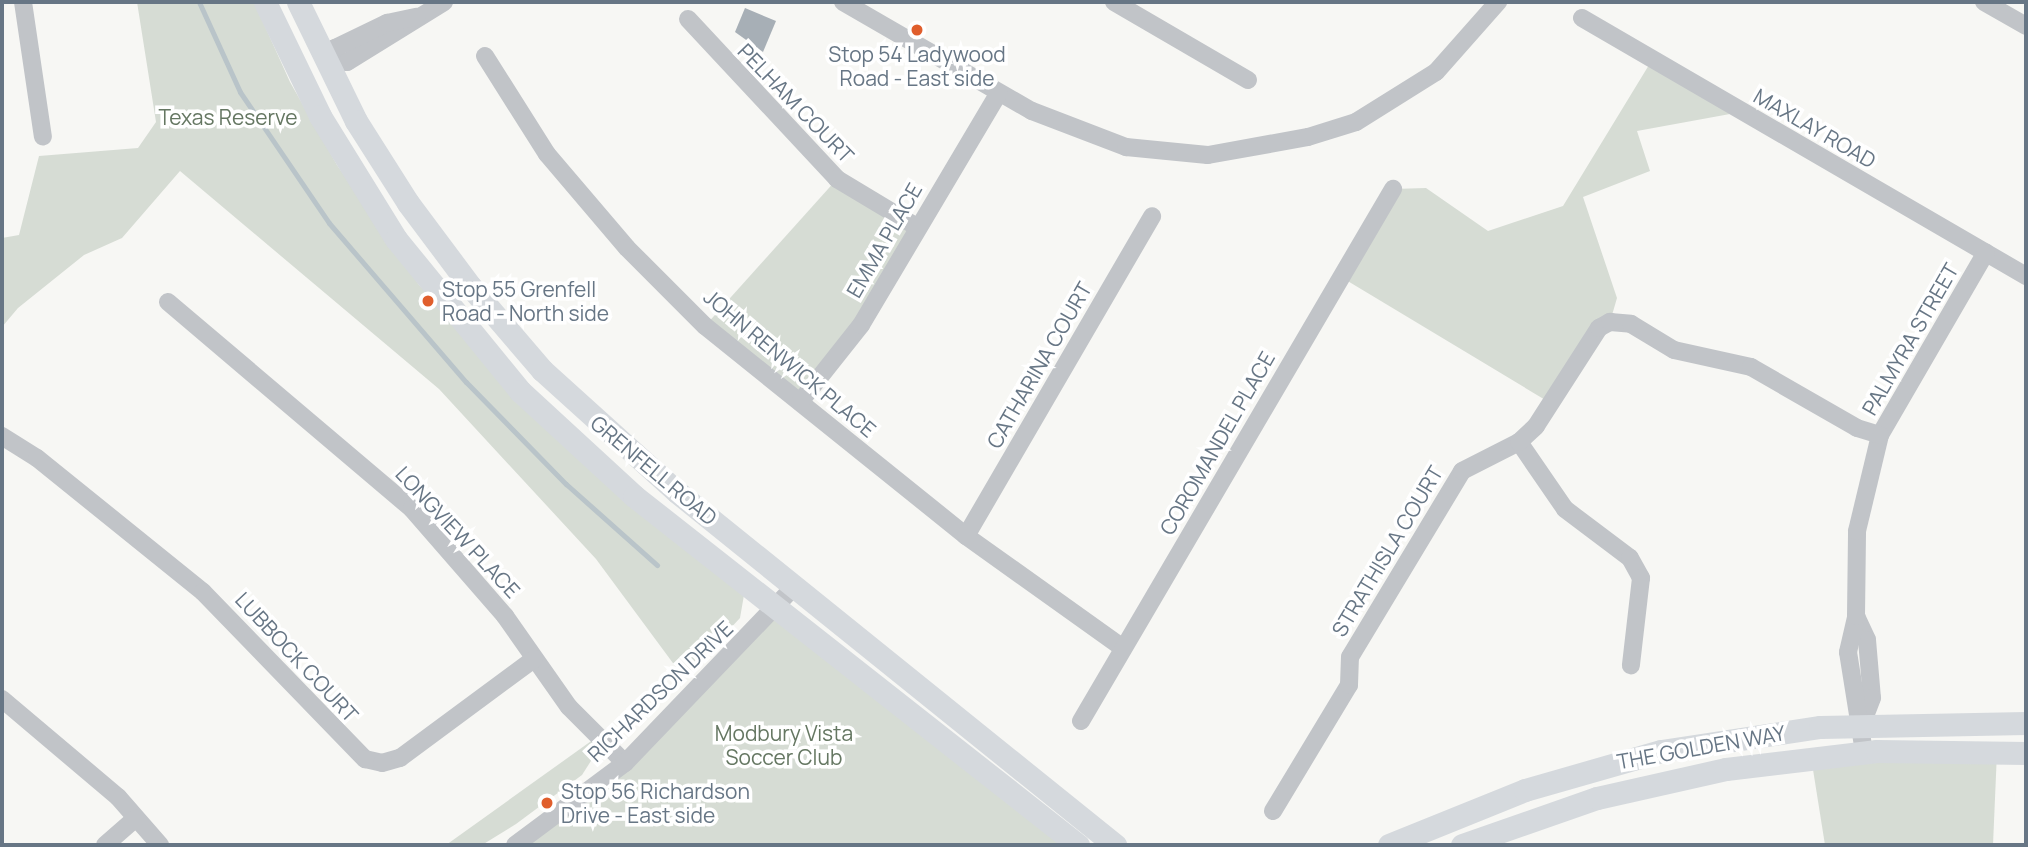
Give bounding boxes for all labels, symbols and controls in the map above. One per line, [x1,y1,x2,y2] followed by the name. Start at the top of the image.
[909,22,925,38] marker: Stop 54 Ladywood Road - East side
[733,38,859,168] street label: PELHAM COURT
[828,41,1006,91] place label: Stop 54 Ladywood Road - East side
[1749,83,1881,173] street label: MAXLAY ROAD
[158,104,298,130] park label: Texas Reserve
[841,178,927,302] street label: EMMA PLACE
[1856,259,1964,419] street label: PALMYRA STREET
[442,276,609,326] place label: Stop 55 Grenfell Road - North side
[981,277,1097,453] street label: CATHARINA COURT
[699,284,881,442] street label: JOHN RENWICK PLACE
[420,293,436,309] marker: Stop 55 Grenfell Road - North side
[1154,347,1280,539] street label: COROMANDEL PLACE
[585,410,723,530] street label: GRENFELL ROAD
[391,461,525,603] street label: LONGVIEW PLACE
[1326,461,1448,641] street label: STRATHISLA COURT
[230,587,364,727] street label: LUBBOCK COURT
[582,615,738,767] street label: RICHARDSON DRIVE
[715,720,853,770] park label: Modbury Vista Soccer Club
[1615,720,1787,774] street label: THE GOLDEN WAY
[561,778,750,828] place label: Stop 56 Richardson Drive - East side
[539,795,555,811] marker: Stop 56 Richardson Drive - East side

